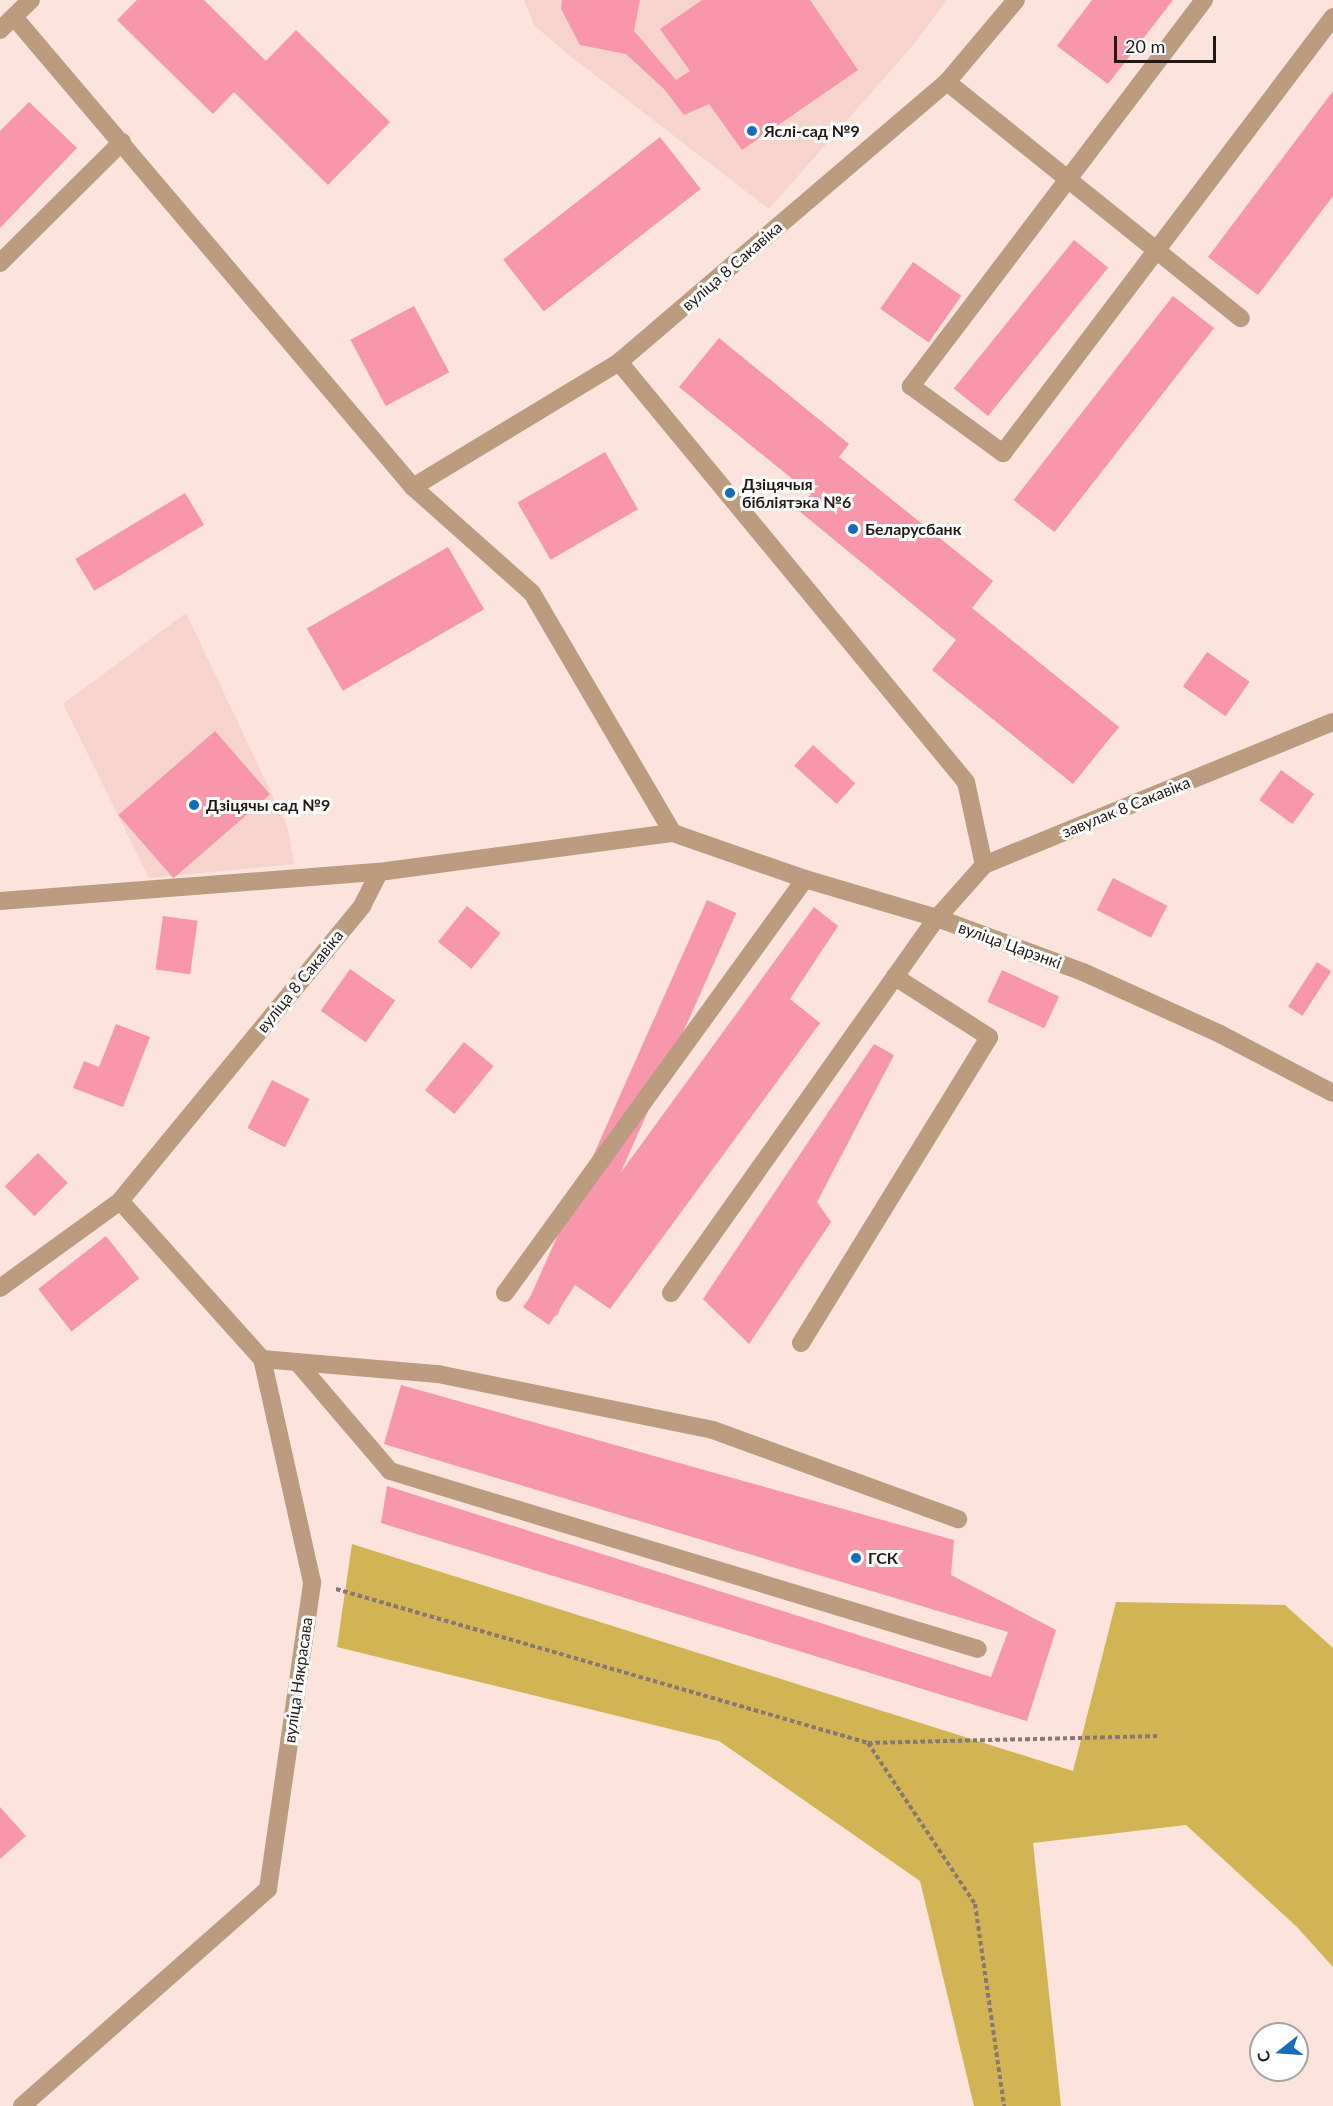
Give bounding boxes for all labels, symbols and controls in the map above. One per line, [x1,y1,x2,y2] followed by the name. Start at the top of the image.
[1117,24,1219,62] scale bar
[1125,35,1165,57] text: 20 m
[764,121,860,141] place label: Яслі-сад №9
[745,124,759,138] marker: Яслі-сад №9
[678,217,786,315] street label: вуліца 8 Сакавіка
[742,474,851,512] place label: Дзіцячыя бібліятэка №6
[723,486,737,500] marker: Дзіцячыя бібліятэка №6
[865,519,961,539] place label: Беларусбанк
[846,522,860,536] marker: Беларусбанк
[1059,773,1193,841] street label: завулак 8 Сакавіка
[206,795,330,815] place label: Дзіцячы сад №9
[187,798,201,812] marker: Дзіцячы сад №9
[956,917,1064,973] street label: вуліца Царэнкі
[253,926,347,1036] street label: вуліца 8 Сакавіка
[868,1548,898,1568] place label: ГСК
[849,1551,863,1565] marker: ГСК
[280,1616,316,1744] street label: вуліца Някрасава
[1249,2022,1309,2082] north arrow
[1253,2049,1274,2065] text: С

